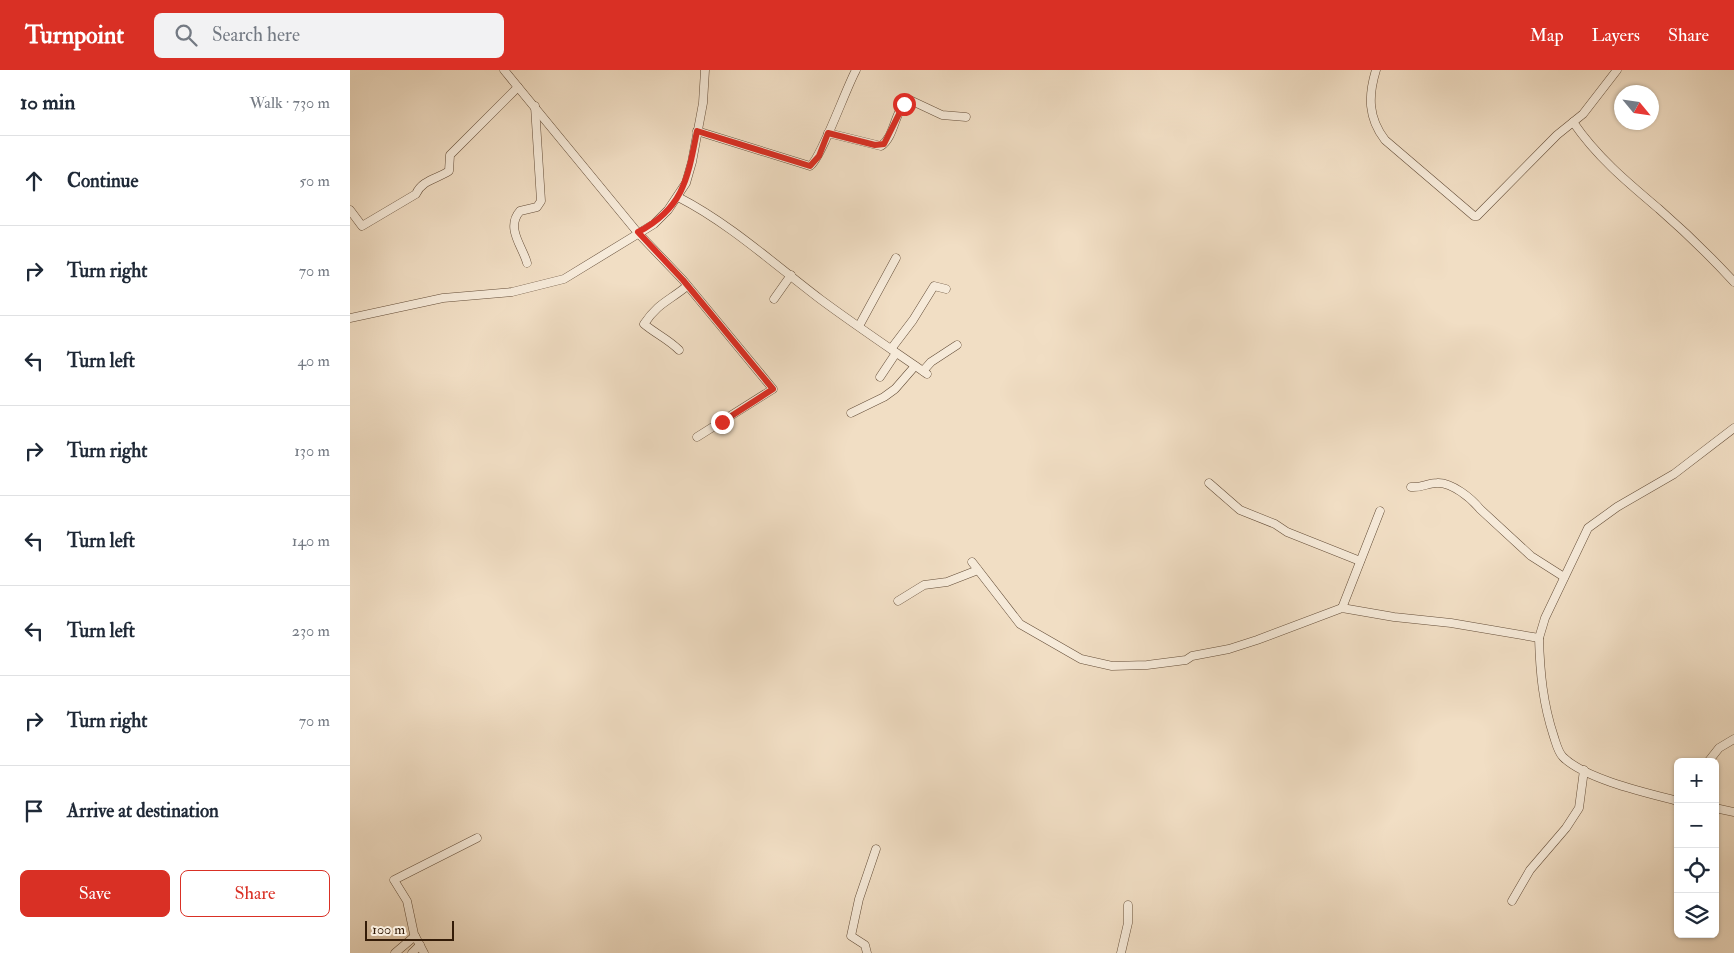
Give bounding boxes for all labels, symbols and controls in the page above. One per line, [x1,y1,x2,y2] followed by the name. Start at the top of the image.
[154,13,504,58] search box
[25,20,124,51] text: Turnpoint
[172,21,200,49] icon: search
[212,23,300,47] text: Search here
[1530,24,1564,47] text: Map
[1592,24,1640,47] text: Layers
[1668,24,1709,47] text: Share
[1614,85,1659,130] north arrow
[20,89,75,116] text: 10 min
[249,93,330,113] text: Walk · 730 m
[893,93,916,116] route start
[20,167,48,195] icon: ahead
[67,169,138,193] text: Continue
[299,171,330,191] text: 50 m
[20,257,48,285] icon: right
[67,259,147,283] text: Turn right
[299,261,330,281] text: 70 m
[20,347,48,375] icon: left
[67,349,135,373] text: Turn left
[297,351,330,371] text: 40 m
[711,411,734,434] route end
[20,437,48,465] icon: right
[67,439,147,463] text: Turn right
[294,441,330,461] text: 130 m
[20,527,48,555] icon: left
[67,529,135,553] text: Turn left
[292,531,330,551] text: 140 m
[20,617,48,645] icon: left
[67,619,135,643] text: Turn left
[292,621,330,641] text: 230 m
[20,707,48,735] icon: right
[67,709,147,733] text: Turn right
[299,711,330,731] text: 70 m
[1674,758,1719,938] map controls
[1674,758,1719,803] button: +
[20,797,48,825] icon: arrive
[67,799,219,823] text: Arrive at destination
[1674,803,1719,848] button: −
[1674,848,1719,893] button: locate
[20,870,170,917] button: Save
[180,870,330,917] button: Share
[1674,893,1719,938] button: layers
[365,918,454,941] scale bar
[372,921,405,938] text: 100 m

